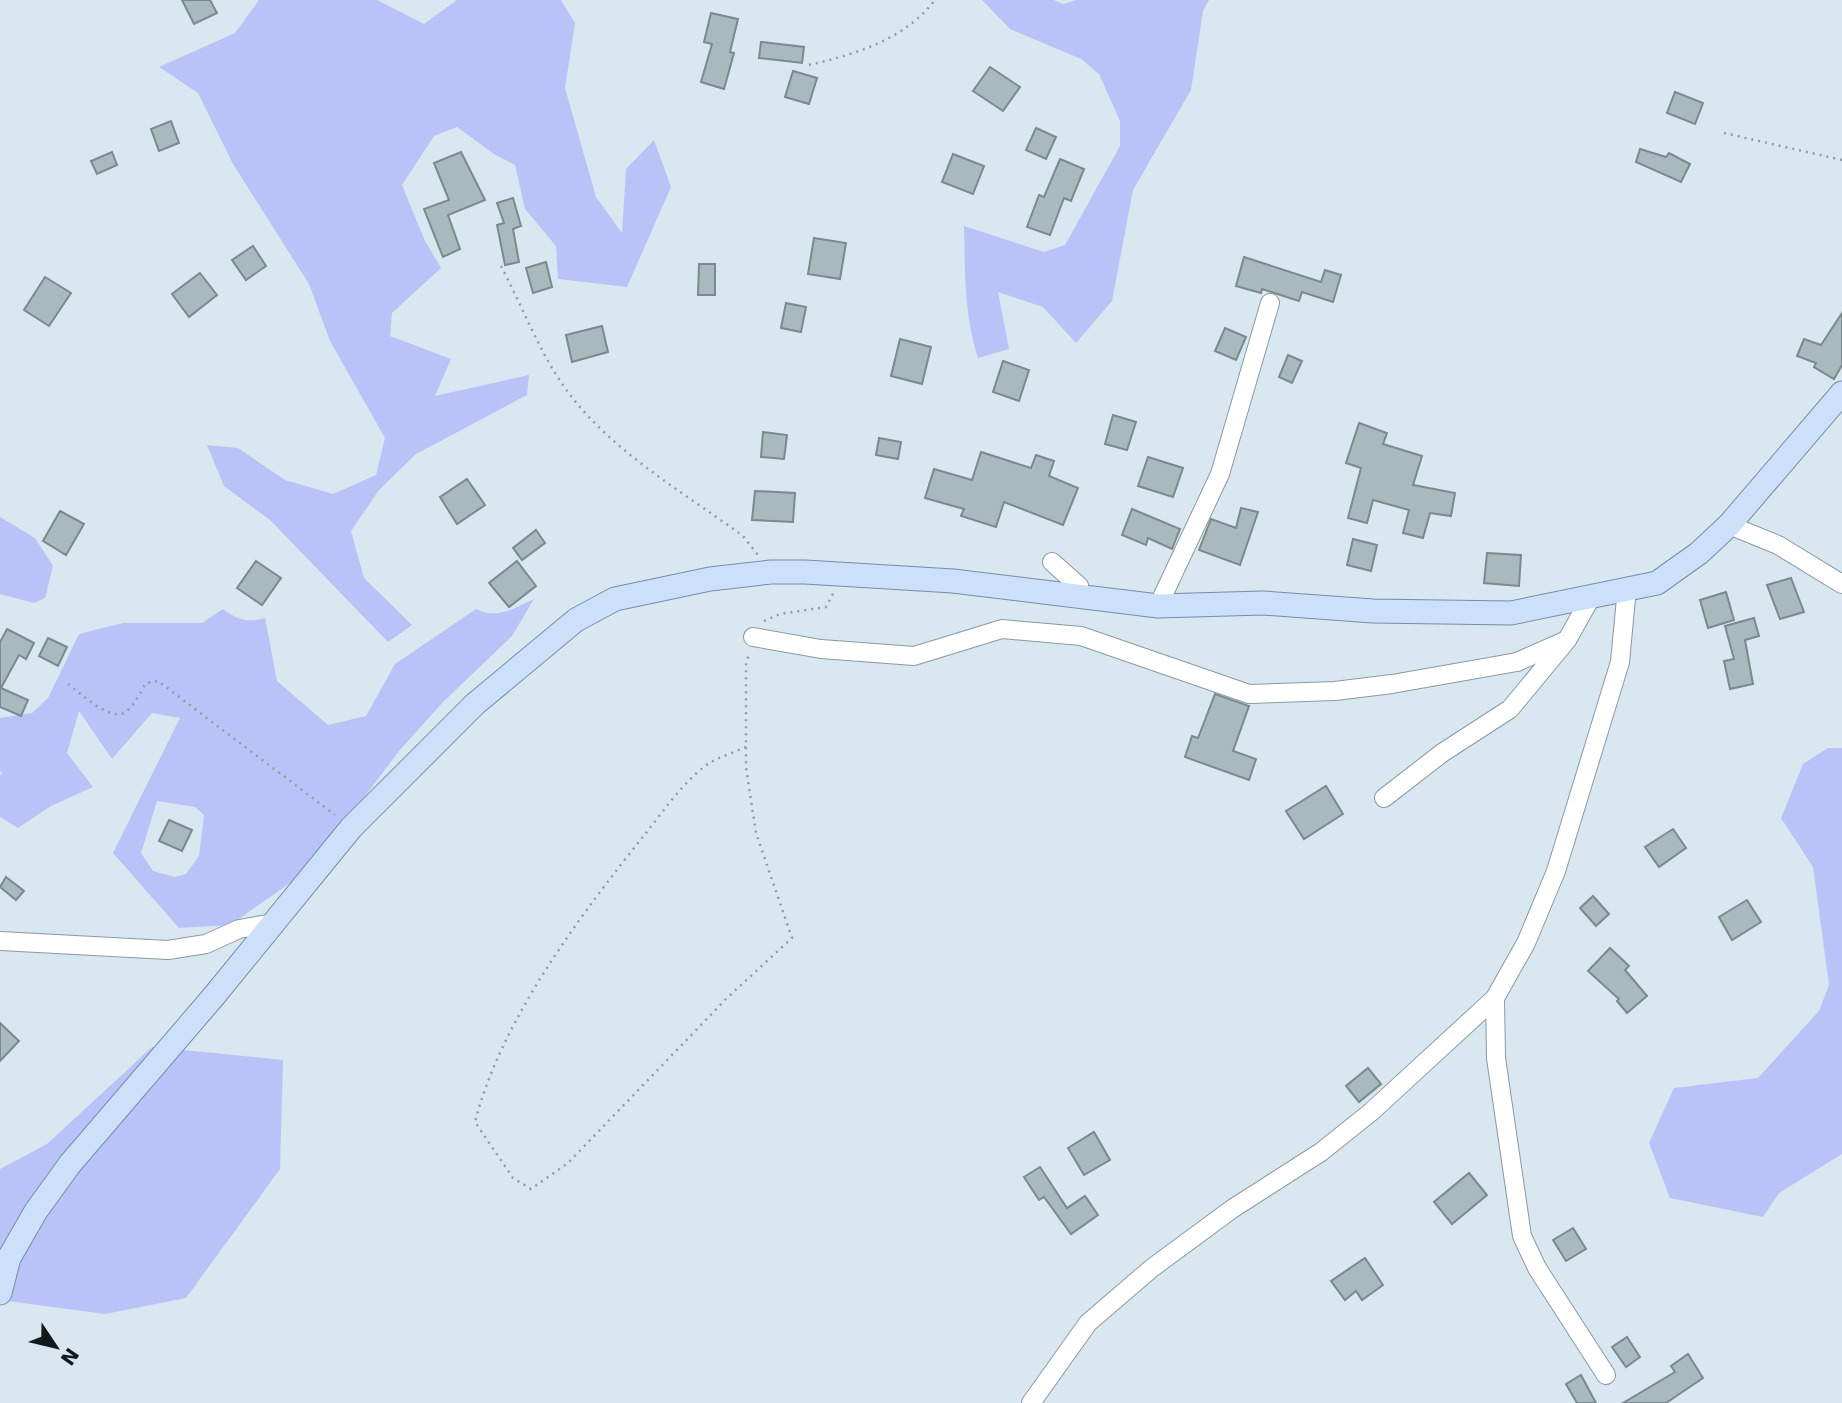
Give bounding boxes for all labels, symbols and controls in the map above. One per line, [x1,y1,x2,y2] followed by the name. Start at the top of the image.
[21,1312,91,1382] north arrow
[56,1344,83,1370] text: N

